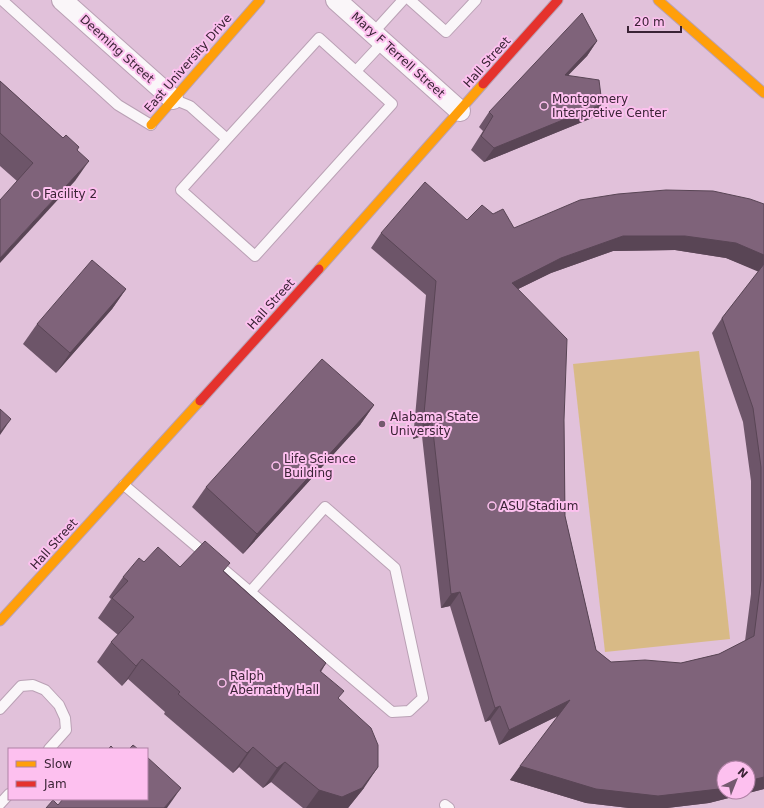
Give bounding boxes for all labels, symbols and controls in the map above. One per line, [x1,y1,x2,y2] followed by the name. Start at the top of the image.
[628,8,681,34] scale bar
[348,9,448,101] street label: Mary F Terrell Street
[141,11,235,115] street label: East University Drive
[77,12,157,86] street label: Deeming Street
[634,15,665,29] text: 20 m
[461,34,514,90] street label: Hall Street
[552,92,667,120] place label: Montgomery Interpretive Center
[539,101,549,111] marker: Montgomery Interpretive Center
[44,187,97,201] place label: Facility 2
[31,189,41,199] marker: Facility 2
[245,276,298,332] street label: Hall Street
[390,410,479,438] place label: Alabama State University
[377,419,387,429] marker: Alabama State University
[284,452,356,480] place label: Life Science Building
[271,461,281,471] marker: Life Science Building
[500,499,578,513] place label: ASU Stadium
[487,501,497,511] marker: ASU Stadium
[28,516,81,572] street label: Hall Street
[230,669,319,697] place label: Ralph Abernathy Hall
[217,678,227,688] marker: Ralph Abernathy Hall
[8,748,148,800] legend
[44,757,72,771] text: Slow
[716,760,756,800] north arrow
[735,765,750,781] text: N
[43,777,67,791] text: Jam

